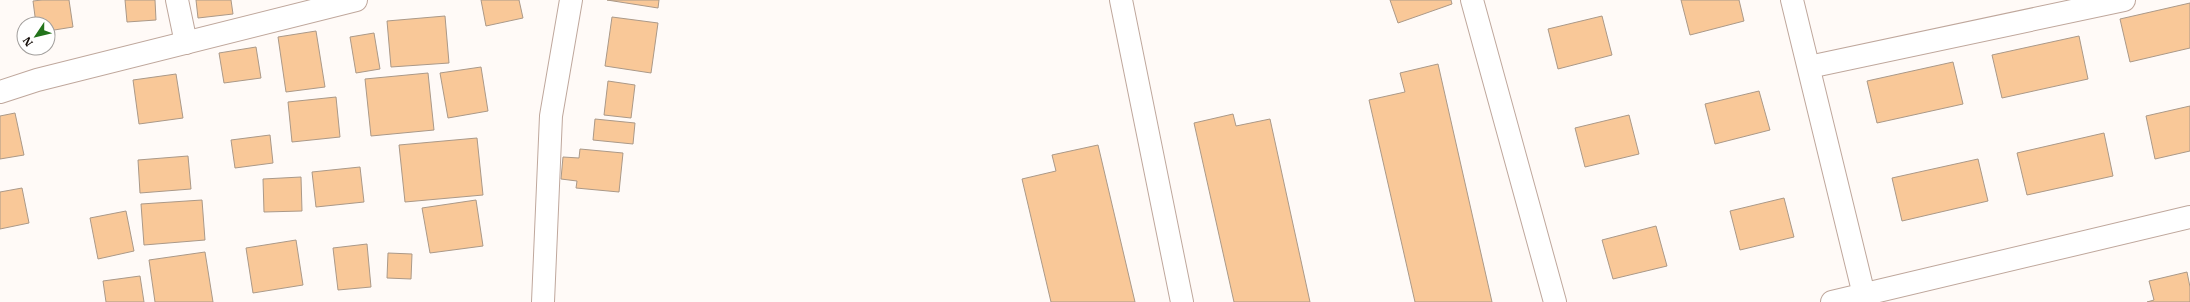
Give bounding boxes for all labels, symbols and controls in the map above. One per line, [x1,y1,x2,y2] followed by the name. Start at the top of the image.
[16,16,56,56] north arrow
[19,34,36,49] text: N

